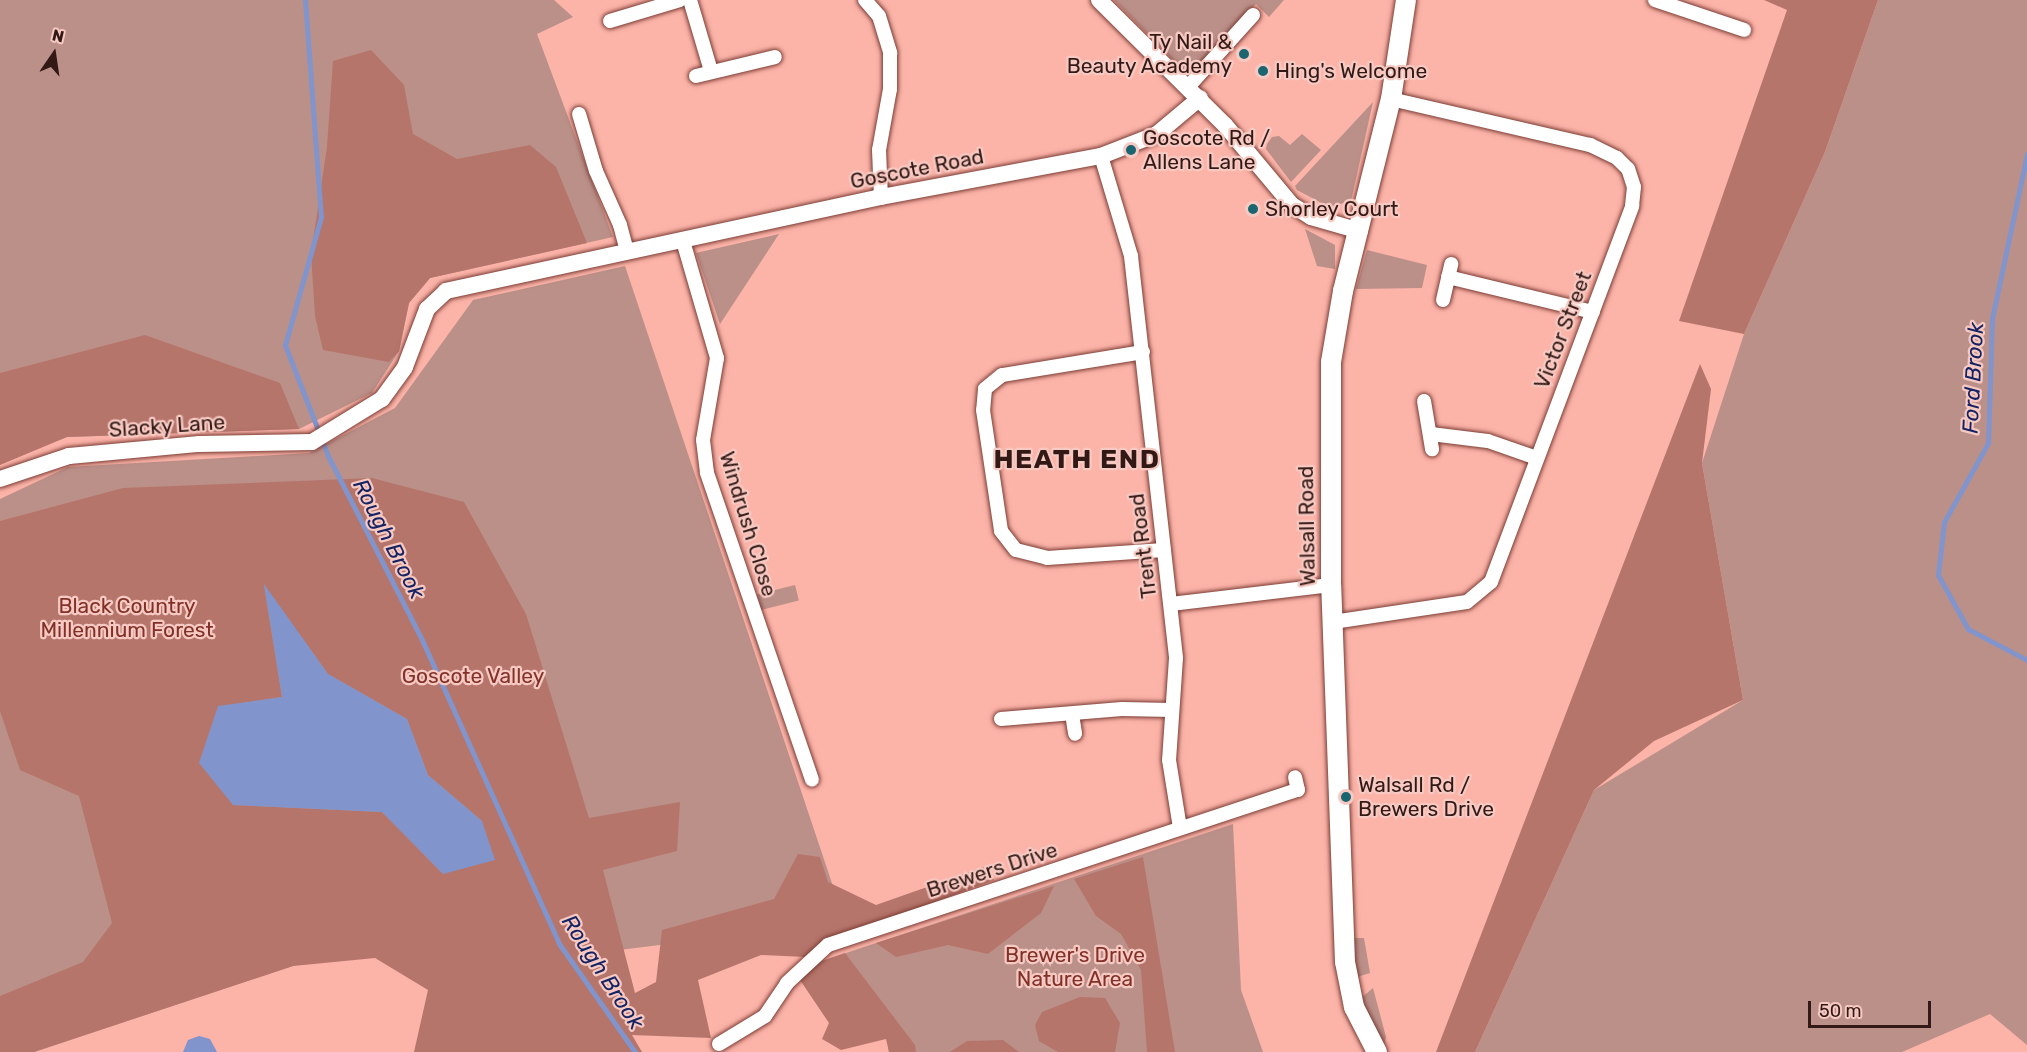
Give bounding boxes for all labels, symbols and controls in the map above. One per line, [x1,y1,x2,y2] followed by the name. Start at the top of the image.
[24,24,84,84] north arrow
[50,25,66,47] text: N
[1066,29,1232,79] place label: Ty Nail & Beauty Academy
[1237,47,1251,61] marker: Ty Nail & Beauty Academy
[1275,58,1427,84] place label: Hing's Welcome
[1256,64,1270,78] marker: Hing's Welcome
[1143,125,1270,175] place label: Goscote Rd / Allens Lane
[1124,143,1138,157] marker: Goscote Rd / Allens Lane
[848,144,986,194] street label: Goscote Road
[1265,196,1399,222] place label: Shorley Court
[1246,202,1260,216] marker: Shorley Court
[1529,267,1597,393] street label: Victor Street
[1957,322,1989,434] water label: Ford Brook
[108,409,226,443] street label: Slacky Lane
[993,444,1161,476] district label: HEATH END
[714,449,782,599] street label: Windrush Close
[1293,466,1321,586] street label: Walsall Road
[347,474,431,604] water label: Rough Brook
[1124,492,1162,600] street label: Trent Road
[40,593,214,643] park label: Black Country Millennium Forest
[401,663,545,689] park label: Goscote Valley
[1358,772,1494,822] place label: Walsall Rd / Brewers Drive
[1339,790,1353,804] marker: Walsall Rd / Brewers Drive
[923,837,1061,903] street label: Brewers Drive
[556,910,650,1034] water label: Rough Brook
[1005,942,1145,992] park label: Brewer's Drive Nature Area
[1811,989,1934,1027] scale bar
[1819,1000,1862,1022] text: 50 m

